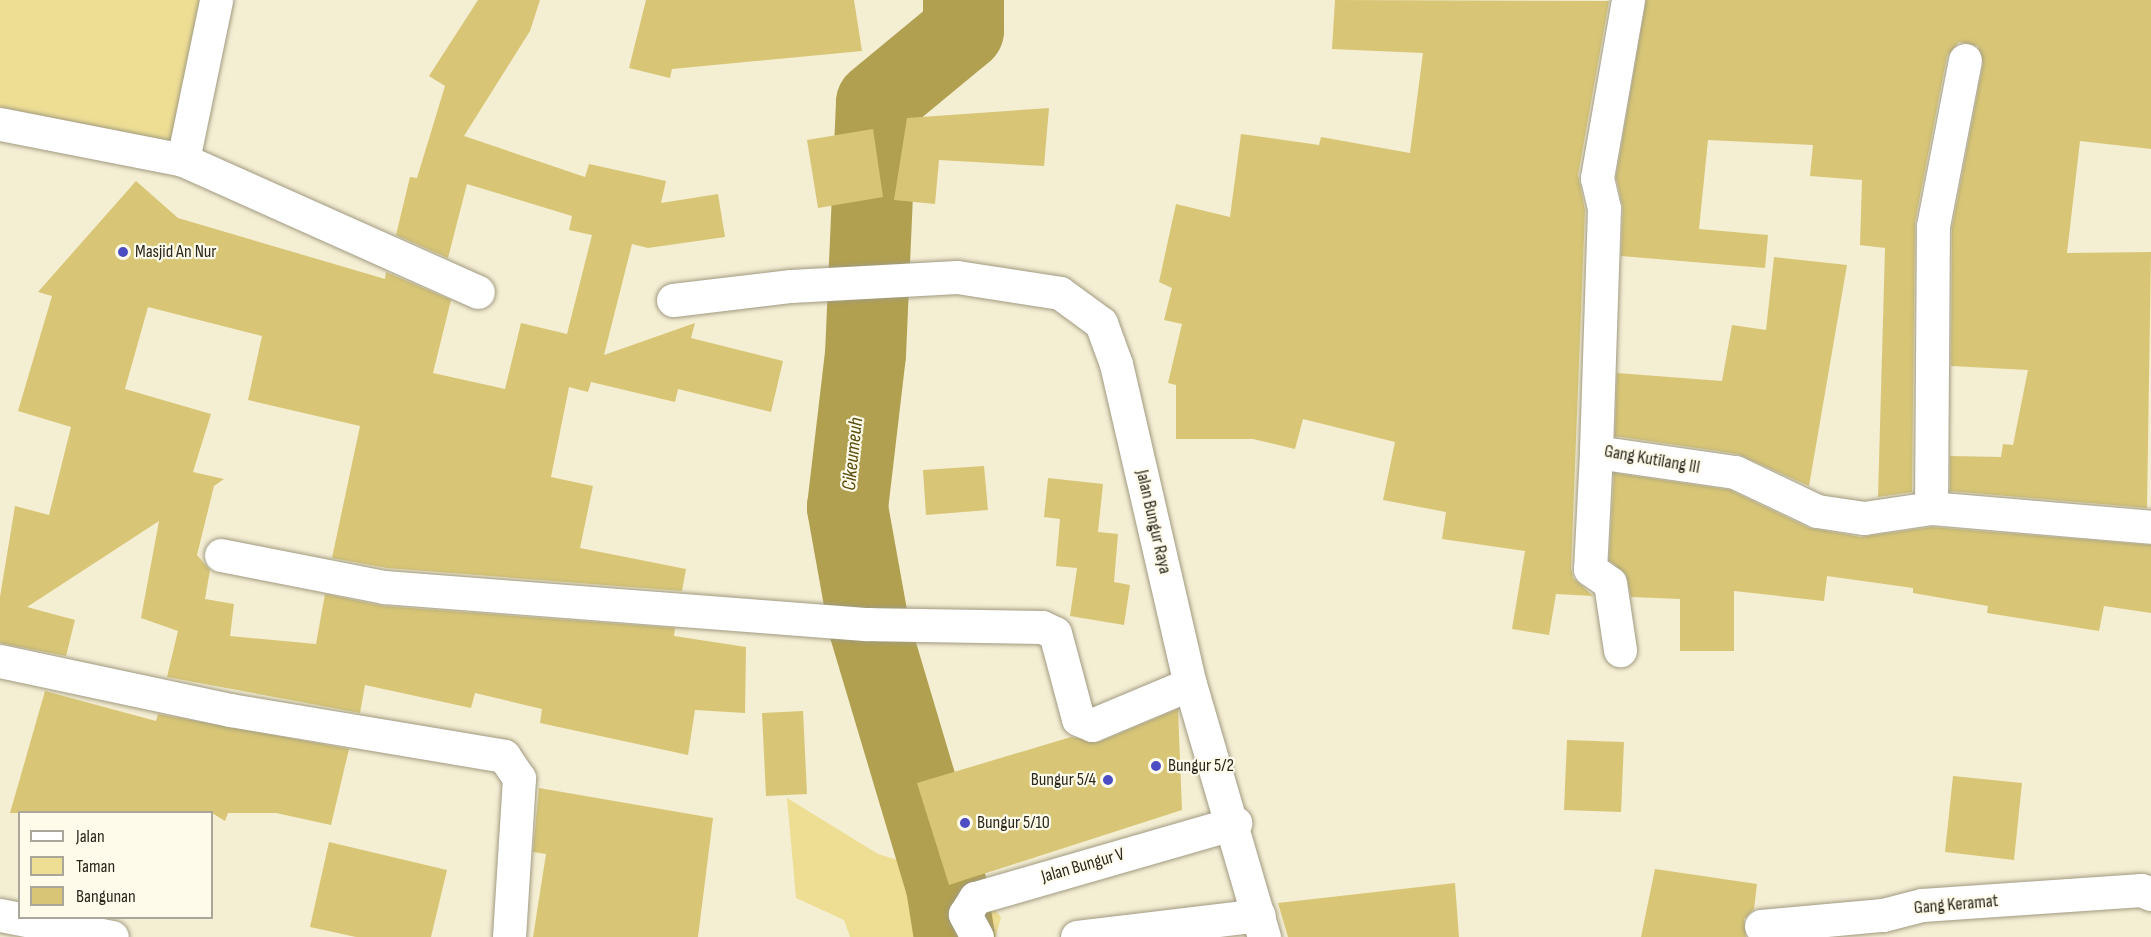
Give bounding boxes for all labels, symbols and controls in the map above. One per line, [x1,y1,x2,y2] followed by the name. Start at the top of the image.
[135,241,217,263] place label: Masjid An Nur
[116,245,130,259] marker: Masjid An Nur
[837,416,869,492] water label: Cikeumeuh
[1602,441,1702,479] street label: Gang Kutilang III
[1131,468,1175,576] street label: Jalan Bungur Raya
[1168,755,1234,777] place label: Bungur 5/2
[1149,759,1163,773] marker: Bungur 5/2
[1031,769,1096,791] place label: Bungur 5/4
[1101,773,1115,787] marker: Bungur 5/4
[18,811,213,919] legend
[977,812,1050,834] place label: Bungur 5/10
[958,816,972,830] marker: Bungur 5/10
[76,826,105,847] text: Jalan
[1039,844,1127,888] street label: Jalan Bungur V
[76,856,115,877] text: Taman
[76,886,136,907] text: Bangunan
[1913,891,1999,919] street label: Gang Keramat

